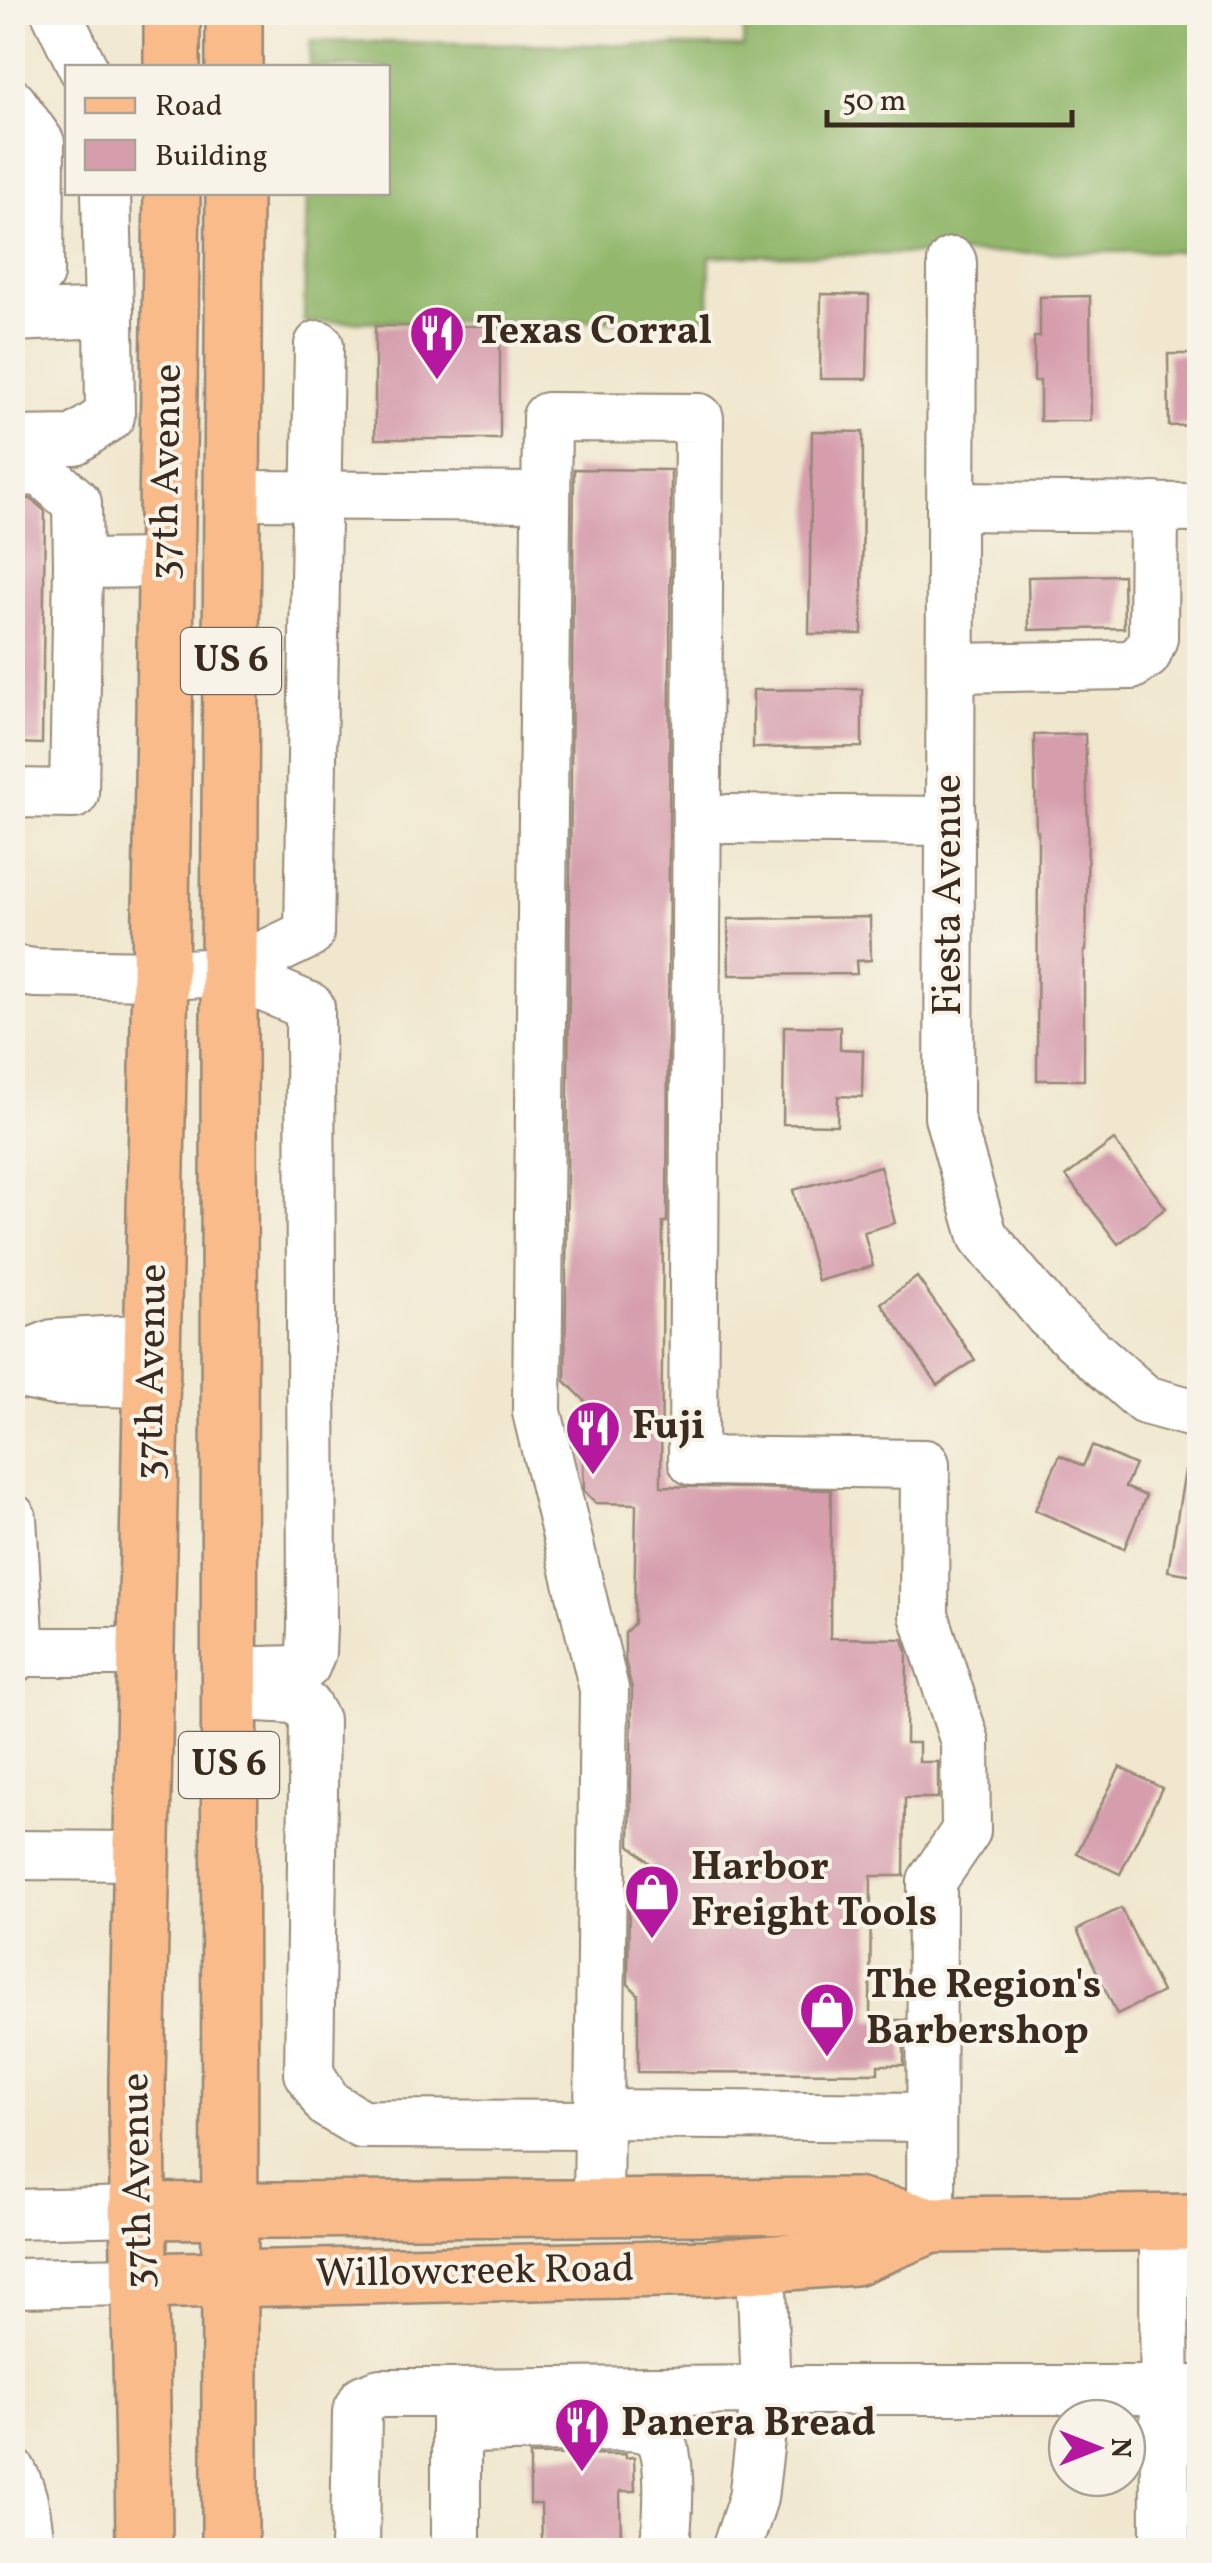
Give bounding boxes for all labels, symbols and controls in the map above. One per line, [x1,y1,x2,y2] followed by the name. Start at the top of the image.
[65,65,390,195] legend
[827,65,1072,127] scale bar
[842,81,906,123] text: 50 m
[155,86,223,128] text: Road
[155,136,268,178] text: Building
[407,303,467,382] restaurant icon: Texas Corral
[476,305,712,361] place label: Texas Corral
[138,363,198,581] street label: 37th Avenue
[181,628,281,694] road number: US 6
[922,774,978,1016] street label: Fiesta Avenue
[123,1263,183,1481] street label: 37th Avenue
[563,1398,623,1477] restaurant icon: Fuji
[632,1400,705,1456] place label: Fuji
[179,1732,279,1798] road number: US 6
[691,1841,937,1943] place label: Harbor Freight Tools
[622,1862,682,1941] shop icon: Harbor Freight Tools
[866,1959,1101,2061] place label: The Region's Barbershop
[797,1980,857,2059] shop icon: The Region's Barbershop
[109,2072,169,2290] street label: 37th Avenue
[315,2242,635,2304] street label: Willowcreek Road
[552,2395,612,2474] restaurant icon: Panera Bread
[621,2397,876,2453] place label: Panera Bread
[1047,2398,1147,2498] north arrow
[1100,2438,1139,2458] text: N

